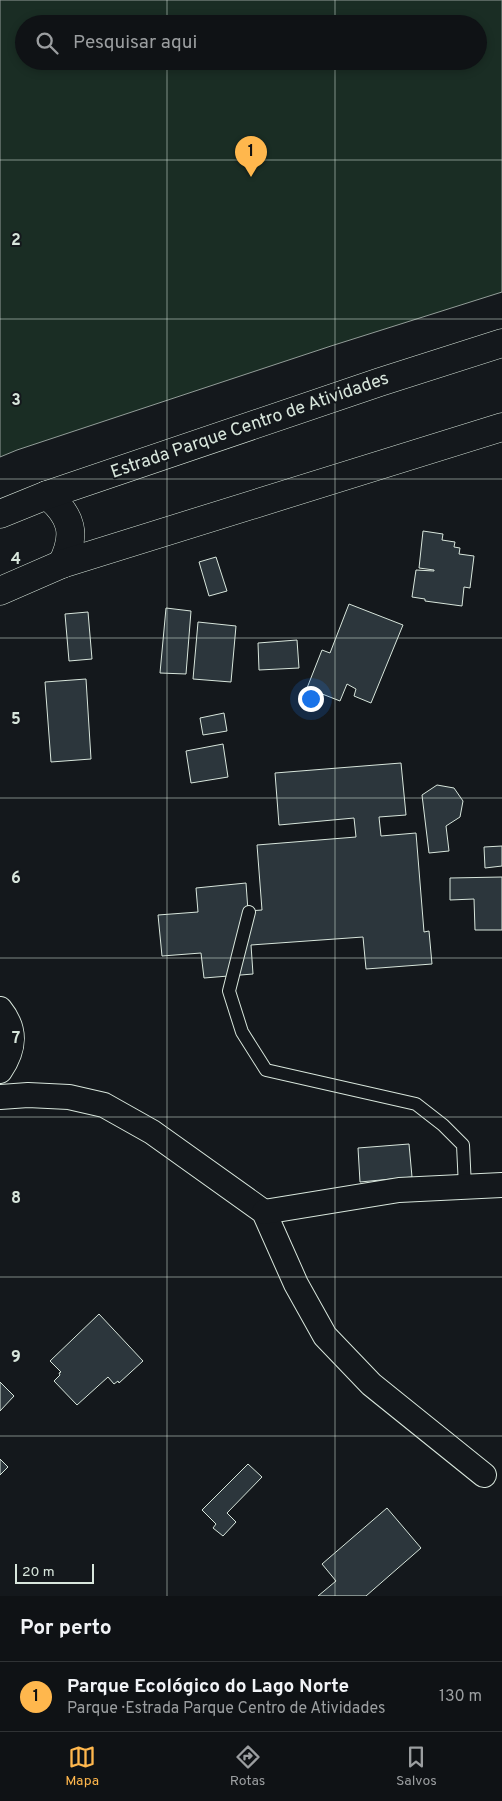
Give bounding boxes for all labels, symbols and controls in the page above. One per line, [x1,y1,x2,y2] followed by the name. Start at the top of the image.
[15,15,487,70] search box
[33,29,61,57] icon: search
[73,31,197,55] text: Pesquisar aqui
[235,136,267,177] pin: 1
[11,231,21,251] text: 2
[108,367,392,485] street label: Estrada Parque Centro de Atividades
[11,391,21,411] text: 3
[11,550,21,570] text: 4
[298,686,324,712] your location
[11,710,21,730] text: 5
[11,869,21,889] text: 6
[12,1029,20,1049] text: 7
[11,1189,21,1209] text: 8
[11,1348,21,1368] text: 9
[15,1561,94,1584] scale bar
[22,1564,55,1581] text: 20 m
[20,1615,112,1642] text: Por perto
[67,1675,349,1699] text: Parque Ecológico do Lago Norte
[33,1687,39,1707] text: 1
[439,1687,482,1707] text: 130 m
[67,1699,385,1719] text: Parque · Estrada Parque Centro de Atividades
[65,1743,99,1790] tab: Mapa
[230,1743,265,1790] tab: Rotas
[396,1743,437,1790] tab: Salvos

